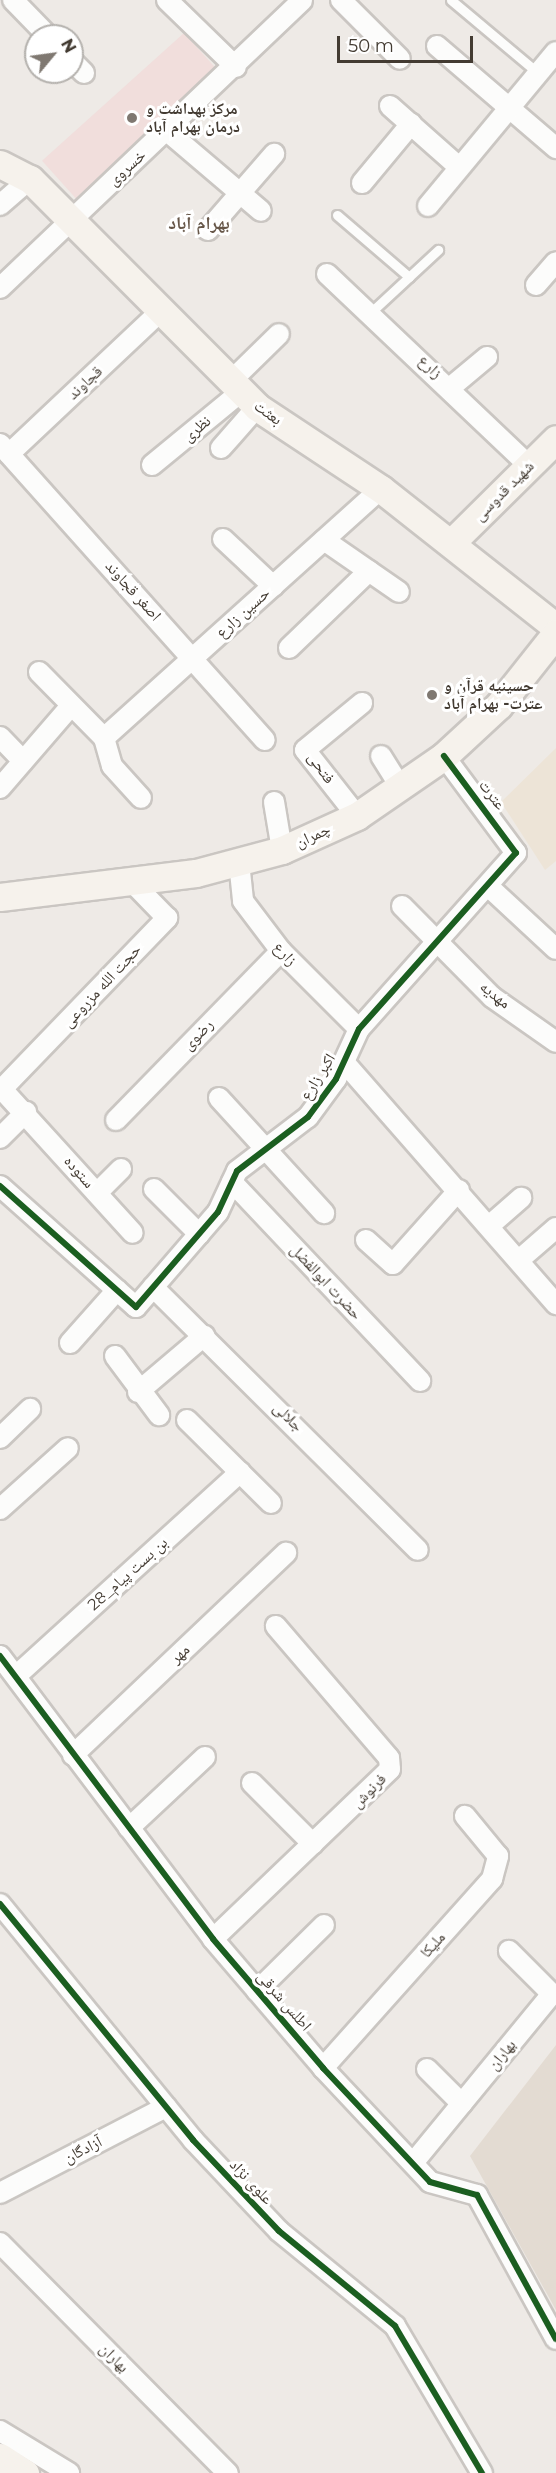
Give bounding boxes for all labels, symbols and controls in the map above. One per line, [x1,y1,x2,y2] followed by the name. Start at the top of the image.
[24,24,84,84] north arrow
[340,24,476,62] scale bar
[348,35,394,57] text: 50 m
[57,36,80,56] text: N
[146,99,240,137] place label: مرکز بهداشت و درمان بهرام آباد
[123,109,141,127] marker: مرکز بهداشت و درمان بهرام آباد
[104,146,150,190] street label: خسروی
[168,212,230,234] district label: بهرام آباد
[414,351,446,383] street label: زارع
[63,362,107,404] street label: قجاوند
[250,396,286,430] street label: بعثت
[179,412,215,446] street label: نظری
[470,457,538,525] street label: شهید قدوسی
[101,557,165,625] street label: اصغر قجاوند
[212,584,274,642] street label: حسین زارع
[444,676,543,714] place label: حسینیه قرآن و عترت- بهرام آباد
[425,688,439,702] marker: حسینیه قرآن و عترت- بهرام آباد
[303,749,339,787] street label: فتحی
[474,776,510,814] street label: عترت
[292,820,334,852] street label: چمران
[269,938,301,970] street label: زارع
[58,940,146,1032] street label: حجت الله مزروعی
[476,977,514,1013] street label: مهدیه
[179,1015,217,1055] street label: رضوی
[296,1050,340,1104] street label: اکبر زارع
[60,1152,98,1192] street label: ستوده
[286,1240,366,1324] street label: حضرت ابوالفضل
[269,1398,307,1436] street label: جلالی
[84,1533,172,1615] street label: بن بست پیام_28
[166,1640,194,1668] street label: مهر
[348,1770,390,1812] street label: فرنوش
[416,1928,450,1962] street label: ملیکا
[253,1967,315,2035] street label: اطلس شرقی
[484,2036,520,2074] street label: بهاران
[61,2132,105,2168] street label: آزادگان
[225,2155,277,2209] street label: علوی نژاد
[95,2339,133,2377] street label: بهاران

